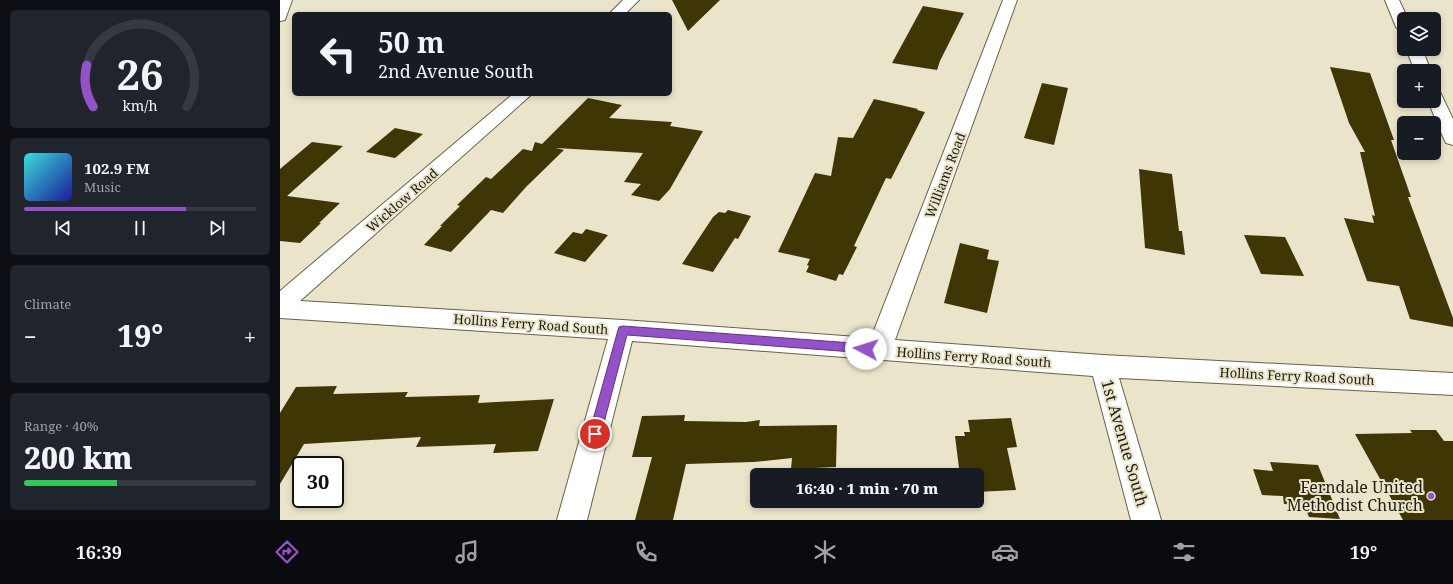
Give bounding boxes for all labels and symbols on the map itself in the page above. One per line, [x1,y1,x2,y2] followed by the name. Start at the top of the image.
[920,130,970,220] street label: Williams Road
[362,164,442,236] street label: Wicklow Road
[453,310,609,338] street label: Hollins Ferry Road South
[845,328,887,370] position arrow
[896,343,1052,371] street label: Hollins Ferry Road South
[1219,363,1375,389] street label: Hollins Ferry Road South
[1096,377,1154,509] street label: 1st Avenue South
[578,417,612,451] pin
[292,456,344,508] speed limit sign: 30
[1287,476,1423,516] place label: Ferndale United Methodist Church
[1426,491,1436,501] marker: Ferndale United Methodist Church

